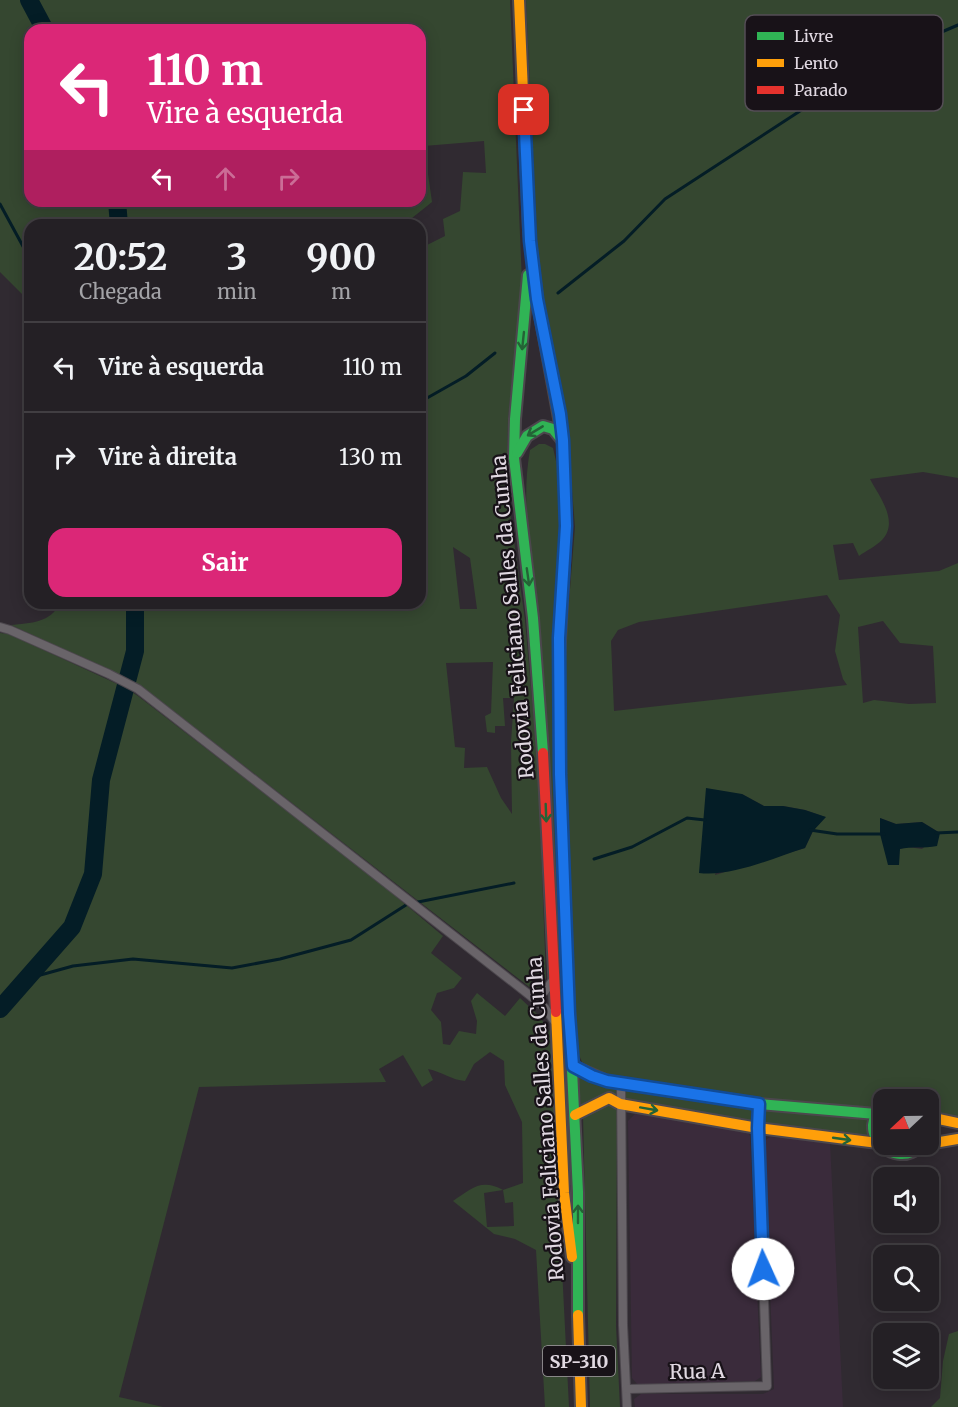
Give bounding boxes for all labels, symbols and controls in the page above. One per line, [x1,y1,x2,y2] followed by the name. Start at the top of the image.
[745,15,943,111] legend
[794,26,833,46] text: Livre
[147,44,263,96] text: 110 m
[48,48,126,126] icon: left
[794,53,838,73] text: Lento
[794,80,847,100] text: Parado
[498,84,549,135] pin
[507,93,540,126] icon: arrive
[147,96,343,130] text: Vire à esquerda
[146,162,179,195] icon: left
[209,162,242,195] icon: ahead
[272,162,305,195] icon: right
[74,235,167,280] text: 20:52
[227,235,247,280] text: 3
[306,235,376,280] text: 900
[79,279,162,304] text: Chegada
[217,279,257,304] text: min
[331,279,351,304] text: m
[517,331,528,351] one-way arrow
[48,351,81,384] icon: left
[99,353,264,381] text: Vire à esquerda
[343,353,402,381] text: 110 m
[527,426,544,438] one-way arrow
[48,441,81,474] icon: right
[99,443,237,471] text: Vire à direita
[339,443,402,471] text: 130 m
[485,454,539,780] street label: Rodovia Feliciano Salles da Cunha
[48,528,402,597] button: Sair
[523,567,534,587] one-way arrow
[541,803,552,823] one-way arrow
[521,956,569,1282] street label: Rodovia Feliciano Salles da Cunha
[873,1089,939,1155] north arrow
[873,1089,939,1389] map controls
[639,1104,658,1115] one-way arrow
[831,1133,851,1144] one-way arrow
[873,1167,939,1233] button: sound
[572,1205,584,1225] one-way arrow
[731,1237,795,1301] position arrow
[873,1245,939,1311] button: search
[873,1323,939,1389] button: layers
[543,1346,615,1376] road number: SP-310
[669,1358,726,1384] street label: Rua A

